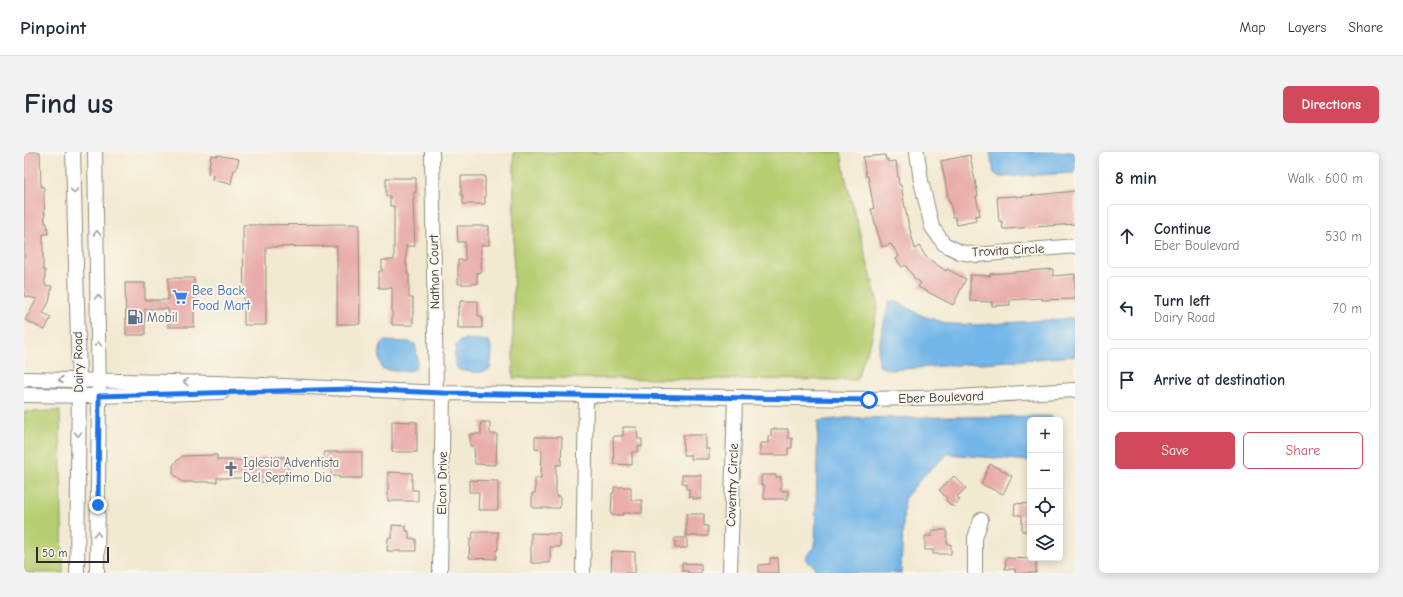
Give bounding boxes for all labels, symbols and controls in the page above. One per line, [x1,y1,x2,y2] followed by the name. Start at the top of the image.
[20,17,86,39] text: Pinpoint
[1239,19,1266,36] text: Map
[1288,19,1326,36] text: Layers
[1348,19,1383,36] text: Share
[1283,86,1379,123] button: Directions
[24,88,113,120] text: Find us
[1115,169,1157,188] text: 8 min
[1288,171,1363,186] text: Walk · 600 m
[70,188,78,194] one-way arrow
[1154,220,1211,238] text: Continue
[1116,225,1138,247] icon: ahead
[1325,229,1362,244] text: 530 m
[93,230,101,236] one-way arrow
[426,233,442,309] street label: Nathan Court
[1154,238,1239,253] text: Eber Boulevard
[971,241,1045,259] street label: Trovita Circle
[192,283,252,313] place label: Bee Back Food Mart
[171,288,189,306] supermarket icon: Bee Back Food Mart
[1154,292,1210,310] text: Turn left
[94,294,102,300] one-way arrow
[1116,297,1138,319] icon: left
[1333,301,1362,316] text: 70 m
[126,308,144,326] fuel station icon: Mobil
[147,310,178,325] place label: Mobil
[1154,310,1215,325] text: Dairy Road
[70,331,86,393] street label: Dairy Road
[94,341,102,347] one-way arrow
[1116,369,1138,391] icon: arrive
[1154,371,1285,389] text: Arrive at destination
[58,376,64,384] one-way arrow
[183,378,189,386] one-way arrow
[898,388,984,406] street label: Eber Boulevard
[860,391,878,409] route start
[1027,417,1063,561] map controls
[1027,417,1063,453] button: +
[74,431,82,437] one-way arrow
[1115,432,1235,469] button: Save
[1243,432,1363,469] button: Share
[723,442,741,527] street label: Coventry Circle
[434,451,450,515] street label: Elcon Drive
[1027,453,1063,489] button: −
[243,455,339,485] place label: Iglesia Adventista Del Septimo Dia
[222,460,240,478] church icon: Iglesia Adventista Del Septimo Dia
[1027,489,1063,525] button: locate
[89,496,107,514] route end
[1027,525,1063,561] button: layers
[93,531,102,537] one-way arrow
[36,545,109,564] scale bar
[42,547,67,560] text: 50 m

